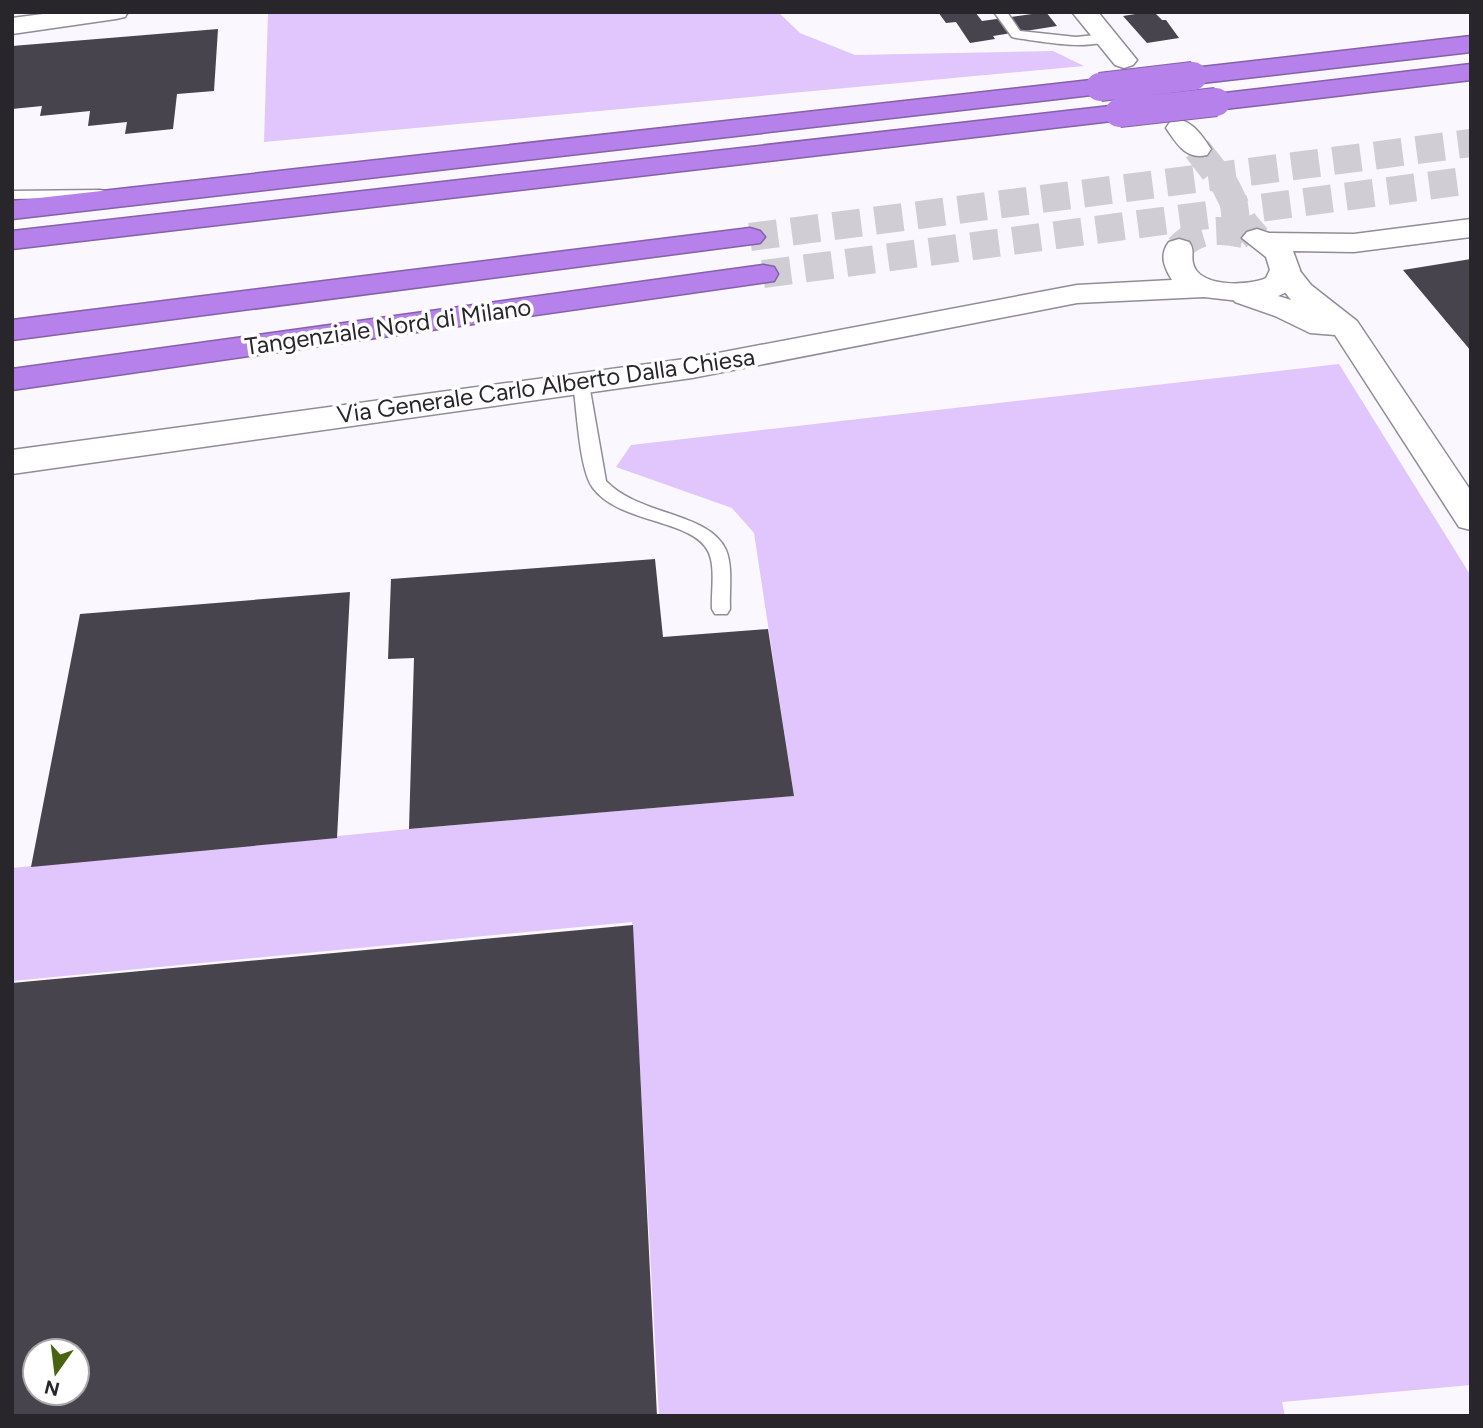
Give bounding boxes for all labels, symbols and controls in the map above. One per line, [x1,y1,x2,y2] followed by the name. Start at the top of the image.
[243,292,533,361] street label: Tangenziale Nord di Milano
[335,342,757,429] street label: Via Generale Carlo Alberto Dalla Chiesa
[21,1337,91,1407] north arrow
[42,1375,62,1401] text: N

